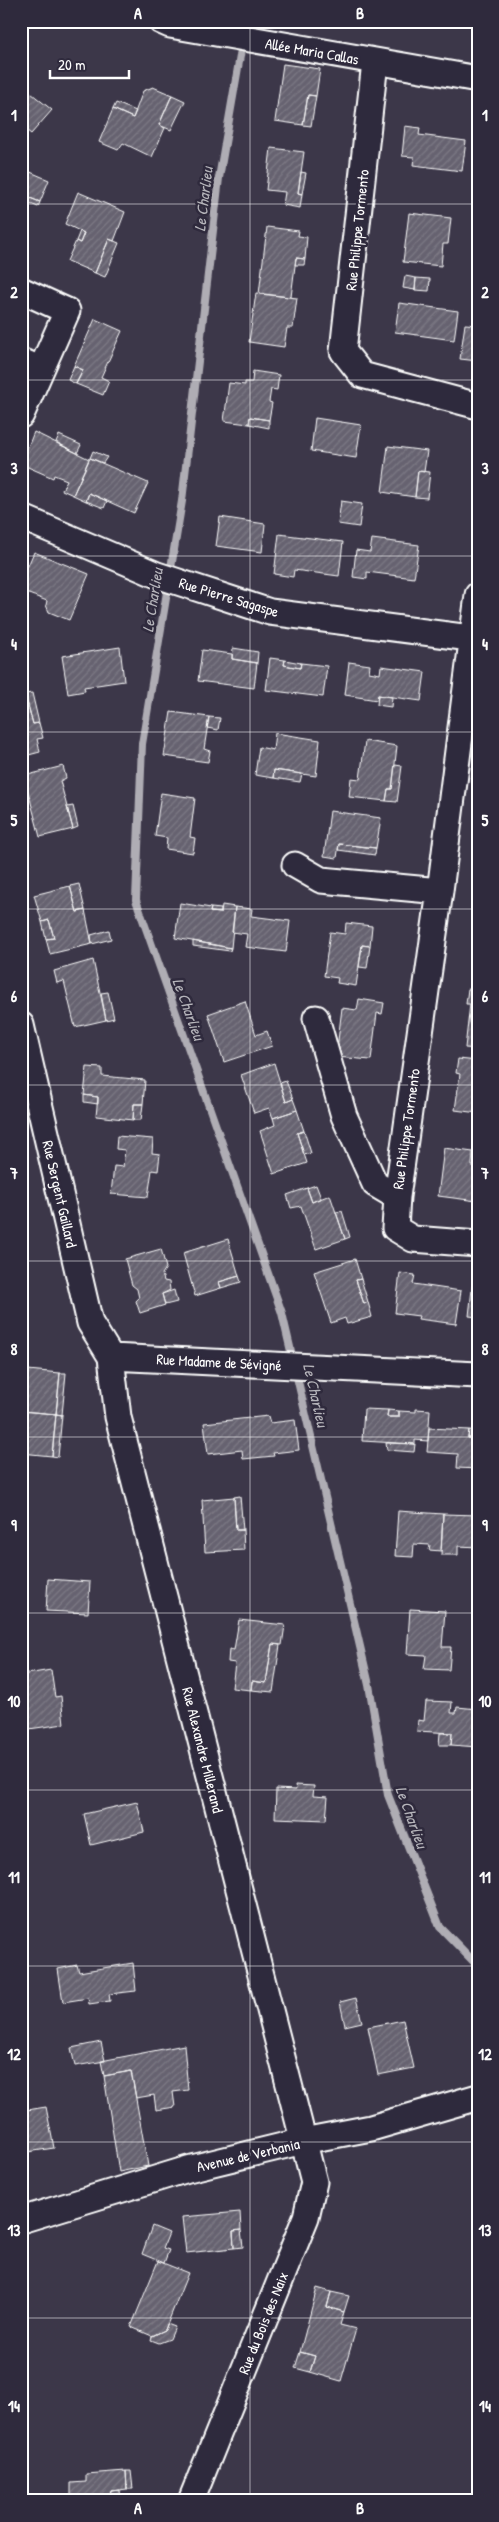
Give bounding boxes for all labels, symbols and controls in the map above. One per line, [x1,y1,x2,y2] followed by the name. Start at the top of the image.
[134,2,142,24] text: A
[356,2,364,24] text: B
[264,32,361,70] street label: Allée Maria Callas
[50,48,129,80] scale bar
[58,54,85,75] text: 20 m
[11,104,17,126] text: 1
[482,104,488,126] text: 1
[188,164,218,232] water label: Le Charlieu
[340,168,374,292] street label: Rue Philippe Tormento
[10,281,18,303] text: 2
[481,281,489,303] text: 2
[10,457,18,479] text: 3
[481,457,489,479] text: 3
[136,565,168,634] water label: Le Charlieu
[177,572,281,622] street label: Rue Pierre Sagaspe
[11,633,17,655] text: 4
[482,633,488,655] text: 4
[11,809,18,831] text: 5
[482,809,489,831] text: 5
[168,975,211,1045] water label: Le Charlieu
[11,985,18,1007] text: 6
[482,985,489,1007] text: 6
[387,1067,425,1191] street label: Rue Philippe Tormento
[37,1138,83,1250] street label: Rue Sergent Gaillard
[9,1162,18,1184] text: 7
[480,1162,489,1184] text: 7
[11,1338,18,1360] text: 8
[482,1338,489,1360] text: 8
[156,1348,282,1376] street label: Rue Madame de Sévigné
[298,1361,334,1430] water label: Le Charlieu
[11,1514,17,1536] text: 9
[482,1514,488,1536] text: 9
[177,1685,229,1815] street label: Rue Alexandre Millerand
[8,1690,20,1712] text: 10
[479,1690,491,1712] text: 10
[391,1783,434,1853] water label: Le Charlieu
[8,1866,20,1888] text: 11
[479,1866,491,1888] text: 11
[7,2043,21,2065] text: 12
[478,2043,492,2065] text: 12
[194,2133,302,2177] street label: Avenue de Verbania
[8,2219,20,2241] text: 13
[479,2219,491,2241] text: 13
[233,2268,293,2377] street label: Rue du Bois des Naix
[8,2395,20,2417] text: 14
[479,2395,491,2417] text: 14
[134,2497,142,2519] text: A
[356,2497,364,2519] text: B

